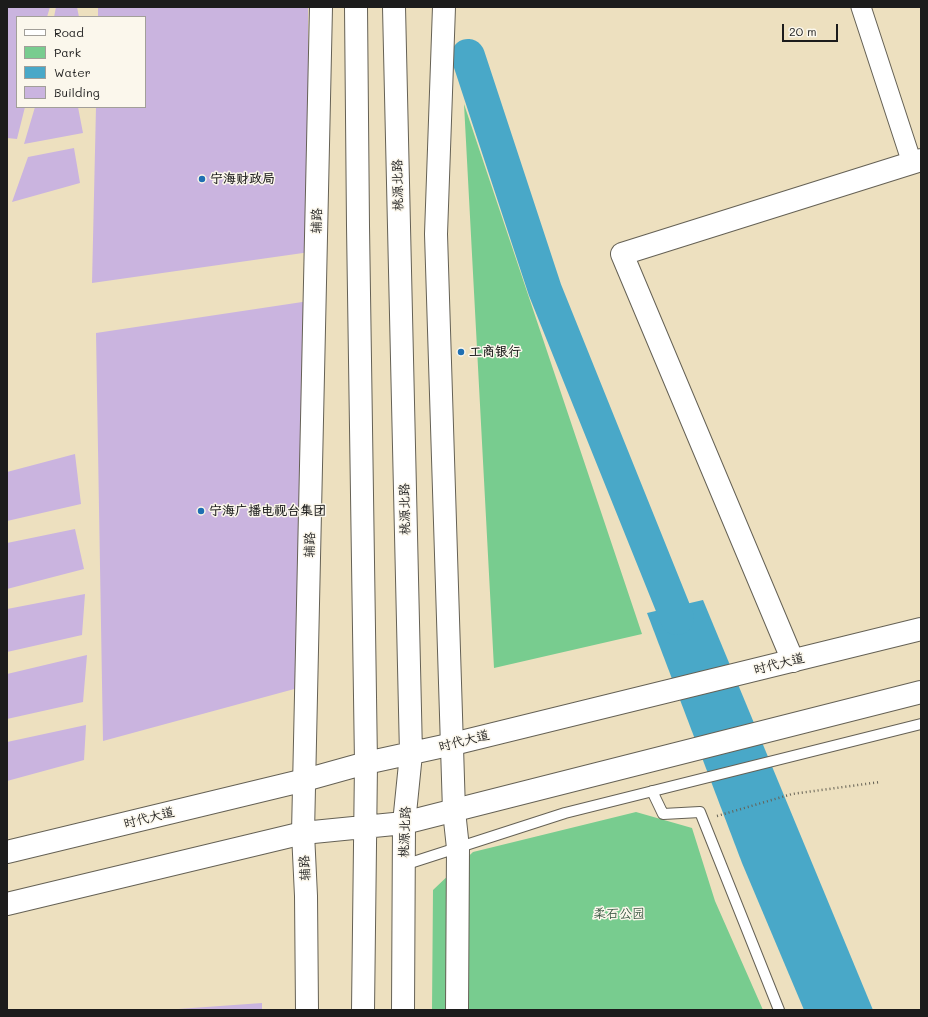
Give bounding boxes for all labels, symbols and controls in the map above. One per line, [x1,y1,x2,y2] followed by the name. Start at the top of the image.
[16,16,146,108] legend
[784,16,840,42] scale bar
[789,23,817,39] text: 20 m
[54,24,84,40] text: Road
[54,44,81,60] text: Park
[54,64,91,80] text: Water
[54,84,100,100] text: Building
[390,159,406,211] street label: 桃源北路
[210,171,275,187] place label: 宁海财政局
[197,174,207,184] marker: 宁海财政局
[309,208,325,234] street label: 辅路
[469,344,521,360] place label: 工商银行
[456,347,466,357] marker: 工商银行
[397,483,413,535] street label: 桃源北路
[209,503,326,519] place label: 宁海广播电视台集团
[196,506,206,516] marker: 宁海广播电视台集团
[302,532,318,558] street label: 辅路
[752,650,806,678] street label: 时代大道
[437,727,491,755] street label: 时代大道
[122,804,176,832] street label: 时代大道
[396,806,414,858] street label: 桃源北路
[297,855,313,881] street label: 辅路
[593,906,645,922] park label: 柔石公园

